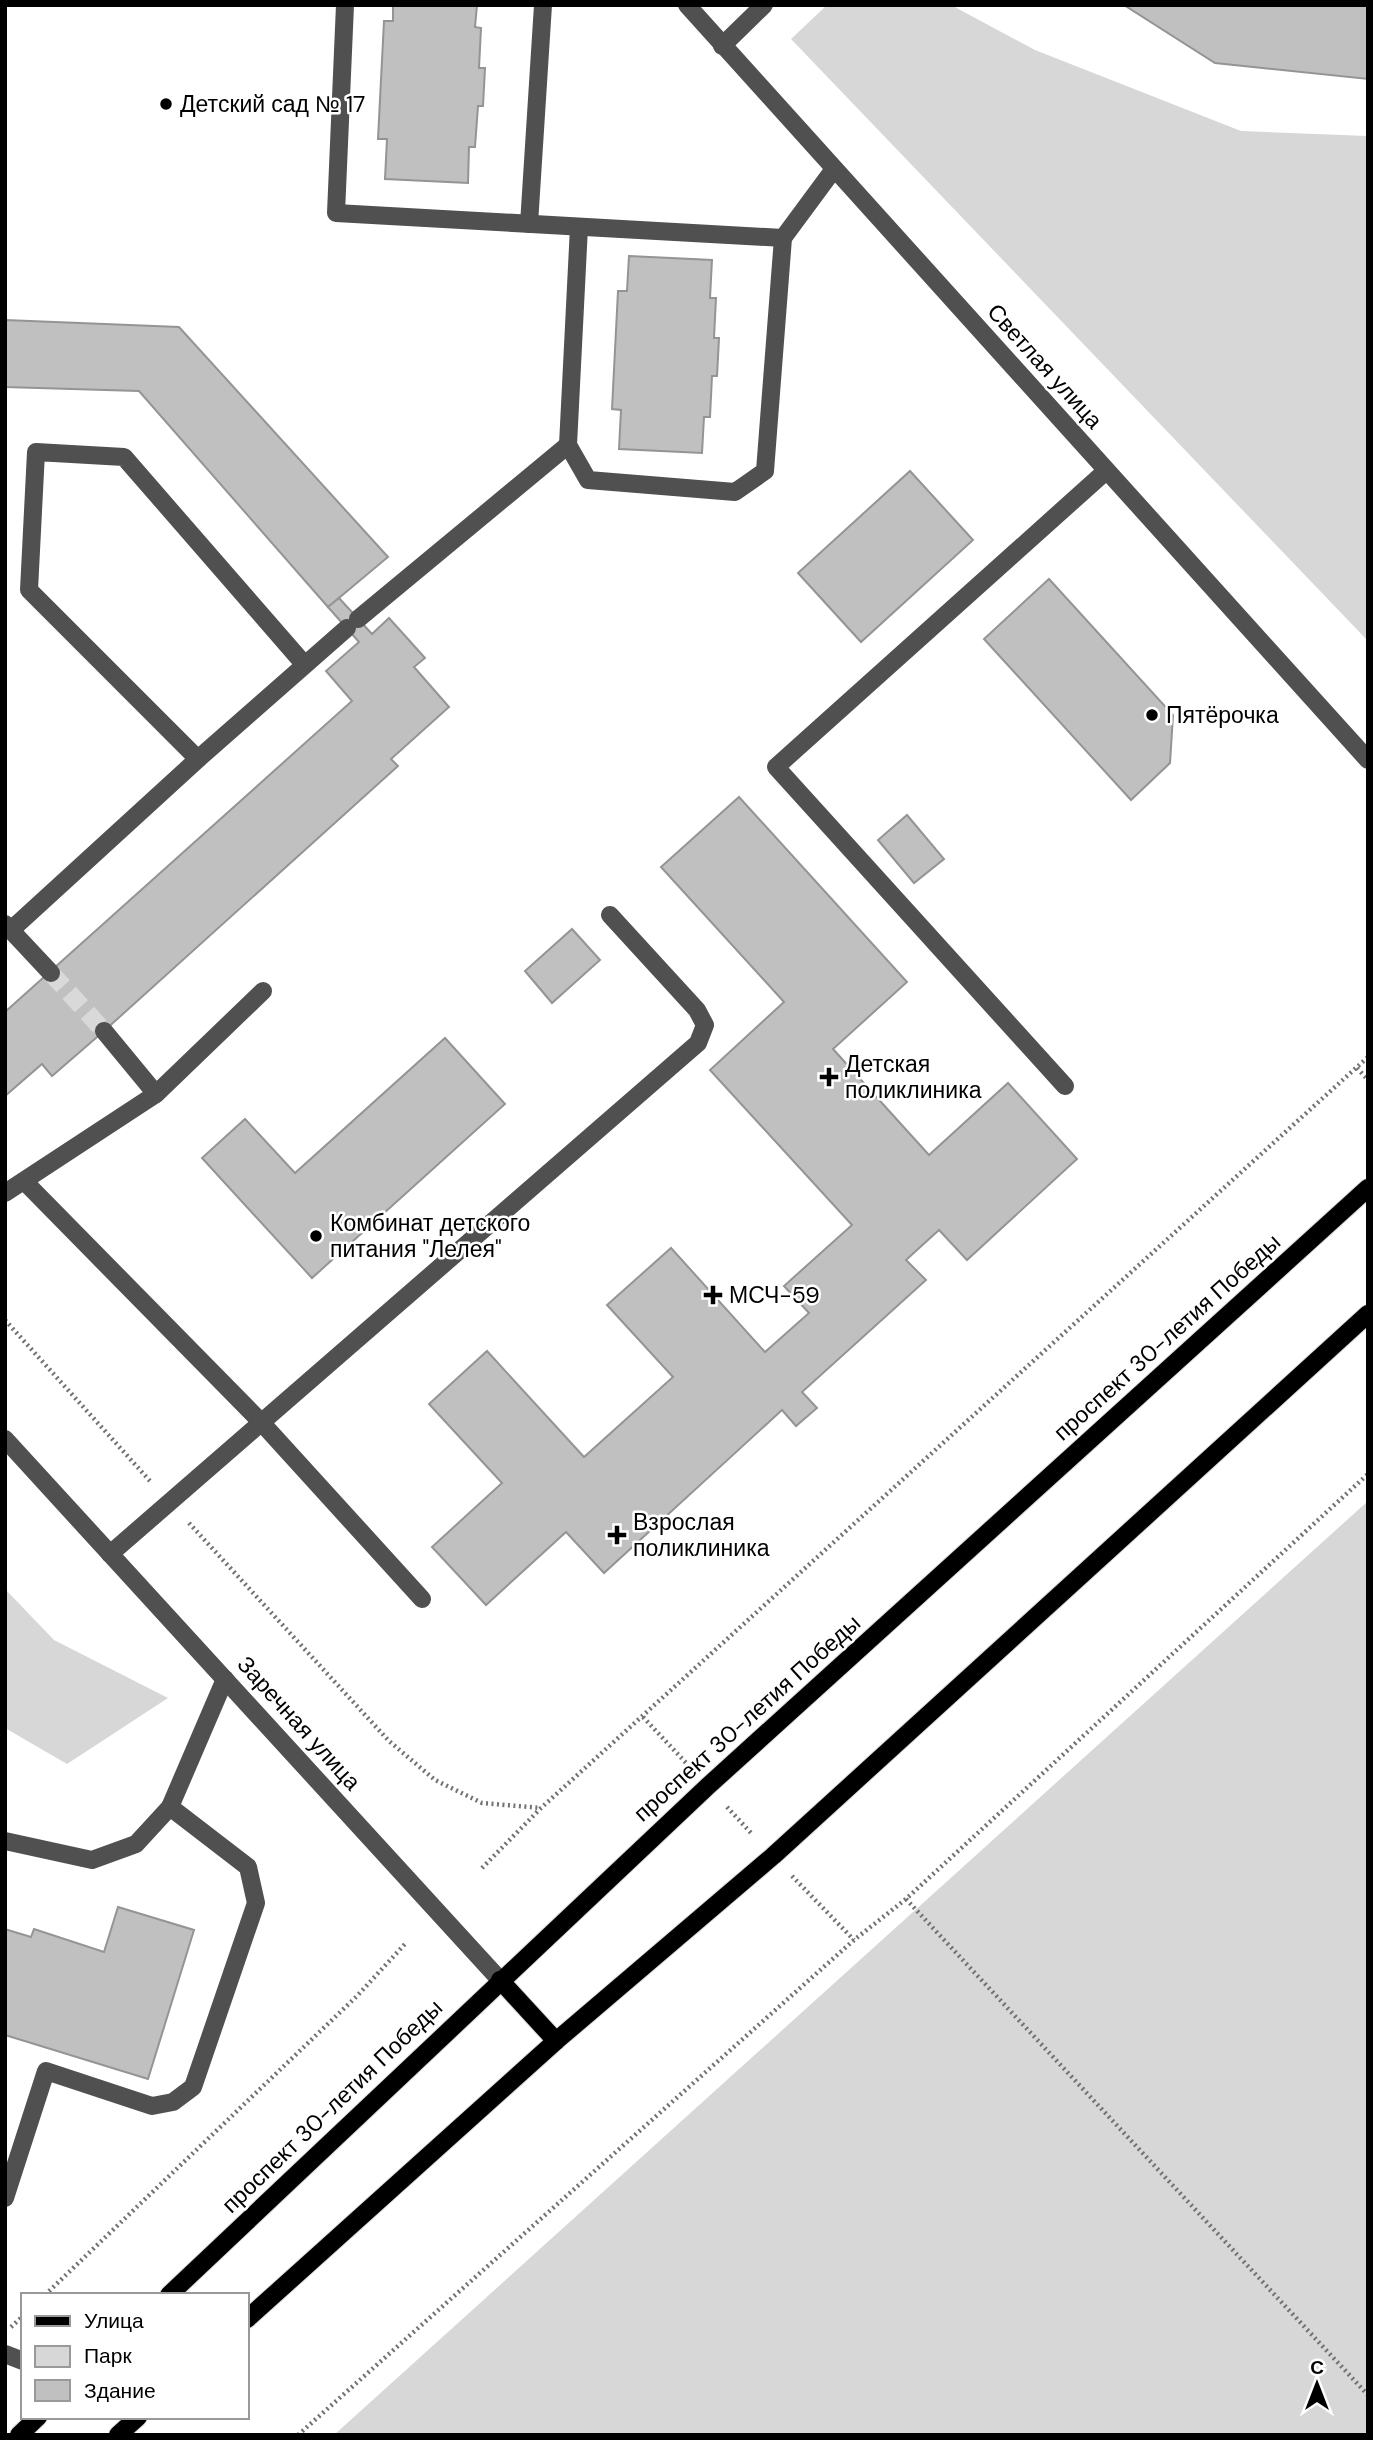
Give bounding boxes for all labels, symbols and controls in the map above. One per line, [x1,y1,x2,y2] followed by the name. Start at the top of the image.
[180,89,365,119] place label: Детский сад № 17
[158,96,174,112] marker: Детский сад № 17
[981,297,1109,435] street label: Светлая улица
[1166,700,1279,730] place label: Пятёрочка
[1144,707,1160,723] marker: Пятёрочка
[845,1049,982,1105] place label: Детская поликлиника
[819,1067,839,1087] marker: Детская поликлиника
[330,1208,530,1264] place label: Комбинат детского питания "Лелея"
[1047,1227,1287,1447] street label: проспект 30-летия Победы
[308,1228,324,1244] marker: Комбинат детского питания "Лелея"
[729,1280,820,1310] place label: МСЧ-59
[703,1285,723,1305] marker: МСЧ-59
[633,1507,770,1563] place label: Взрослая поликлиника
[607,1525,627,1545] marker: Взрослая поликлиника
[627,1608,867,1828] street label: проспект 30-летия Победы
[231,1650,367,1797] street label: Заречная улица
[215,1993,449,2219] street label: проспект 30-летия Победы
[21,2293,248,2419] legend
[84,2307,144,2335] text: Улица
[84,2342,132,2370] text: Парк
[1282,2349,1352,2419] north arrow
[1310,2355,1324,2380] text: С
[84,2377,156,2405] text: Здание

